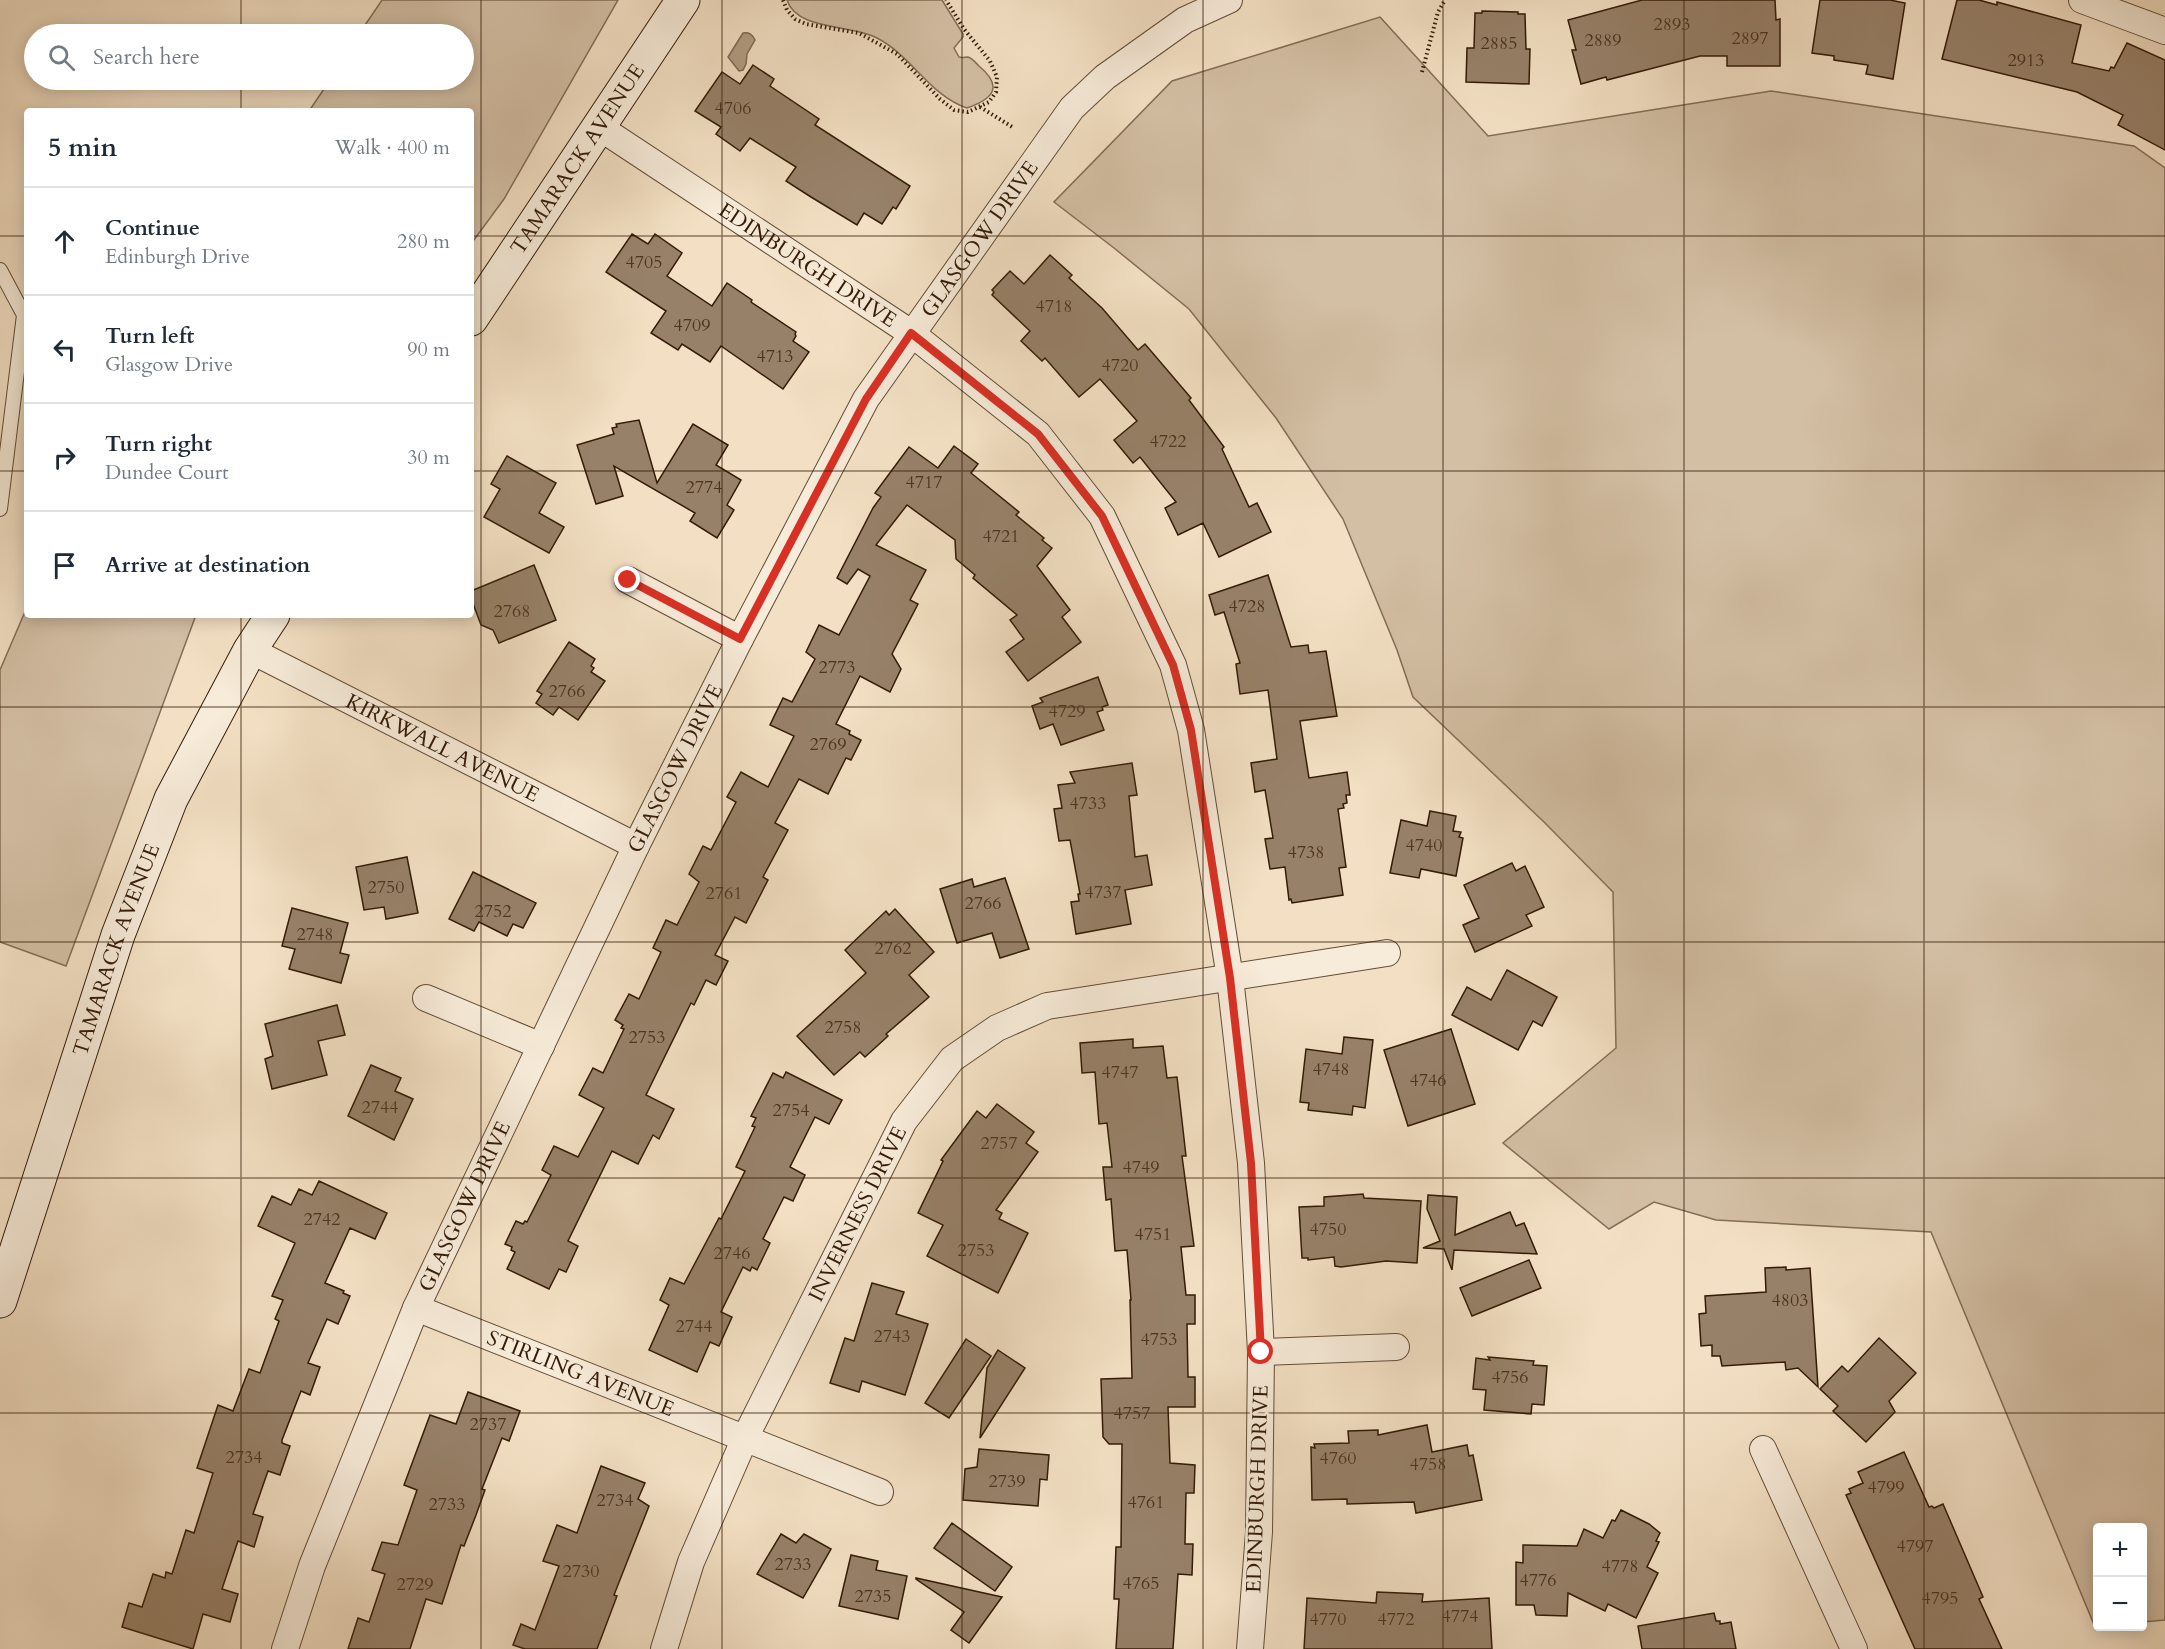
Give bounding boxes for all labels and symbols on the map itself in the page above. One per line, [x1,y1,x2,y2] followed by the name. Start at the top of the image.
[1654,12,1690,37] house number: 2893
[1732,26,1768,51] house number: 2897
[1585,28,1621,53] house number: 2889
[1481,31,1517,56] house number: 2885
[2008,48,2044,73] house number: 2913
[504,58,652,260] street label: TAMARACK AVENUE
[715,96,751,121] house number: 4706
[914,155,1045,323] street label: GLASGOW DRIVE
[713,196,902,335] street label: EDINBURGH DRIVE
[626,250,662,275] house number: 4705
[1036,294,1072,319] house number: 4718
[674,313,710,338] house number: 4709
[757,344,793,369] house number: 4713
[1102,353,1138,378] house number: 4720
[1150,429,1186,454] house number: 4722
[906,470,942,495] house number: 4717
[686,475,722,500] house number: 2774
[983,524,1019,549] house number: 4721
[614,566,640,592] route end
[1229,594,1265,619] house number: 4728
[494,599,530,624] house number: 2768
[819,655,855,680] house number: 2773
[549,679,585,704] house number: 2766
[621,679,730,858] street label: GLASGOW DRIVE
[341,687,544,810] street label: KIRKWALL AVENUE
[1049,699,1085,724] house number: 4729
[810,732,846,757] house number: 2769
[1070,791,1106,816] house number: 4733
[1406,833,1442,858] house number: 4740
[66,839,167,1060] street label: TAMARACK AVENUE
[1288,840,1324,865] house number: 4738
[368,875,404,900] house number: 2750
[1085,880,1121,905] house number: 4737
[706,881,742,906] house number: 2761
[965,891,1001,916] house number: 2766
[475,899,511,924] house number: 2752
[297,922,333,947] house number: 2748
[875,936,911,961] house number: 2762
[825,1015,861,1040] house number: 2758
[629,1025,665,1050] house number: 2753
[1313,1057,1349,1082] house number: 4748
[1102,1060,1138,1085] house number: 4747
[1410,1068,1446,1093] house number: 4746
[362,1095,398,1120] house number: 2744
[773,1098,809,1123] house number: 2754
[412,1117,518,1297] street label: GLASGOW DRIVE
[802,1121,914,1307] street label: INVERNESS DRIVE
[981,1131,1017,1156] house number: 2757
[1123,1155,1159,1180] house number: 4749
[304,1207,340,1232] house number: 2742
[1310,1217,1346,1242] house number: 4750
[1135,1222,1171,1247] house number: 4751
[958,1238,994,1263] house number: 2753
[714,1241,750,1266] house number: 2746
[1772,1288,1808,1313] house number: 4803
[676,1314,712,1339] house number: 2744
[482,1324,678,1424] street label: STIRLING AVENUE
[874,1324,910,1349] house number: 2743
[1141,1327,1177,1352] house number: 4753
[1247,1338,1273,1364] route start
[1492,1365,1528,1390] house number: 4756
[1239,1385,1276,1593] street label: EDINBURGH DRIVE
[1114,1401,1150,1426] house number: 4757
[470,1412,506,1437] house number: 2737
[226,1445,262,1470] house number: 2734
[1320,1446,1356,1471] house number: 4760
[1410,1452,1446,1477] house number: 4758
[989,1469,1025,1494] house number: 2739
[1868,1475,1904,1500] house number: 4799
[597,1488,633,1513] house number: 2734
[1128,1490,1164,1515] house number: 4761
[429,1492,465,1517] house number: 2733
[1897,1534,1933,1559] house number: 4797
[775,1552,811,1577] house number: 2733
[1602,1554,1638,1579] house number: 4778
[563,1559,599,1584] house number: 2730
[1520,1568,1556,1593] house number: 4776
[1123,1571,1159,1596] house number: 4765
[397,1572,433,1597] house number: 2729
[855,1584,891,1609] house number: 2735
[1922,1586,1958,1611] house number: 4795
[1442,1604,1478,1629] house number: 4774
[1310,1607,1346,1632] house number: 4770
[1378,1607,1414,1632] house number: 4772

